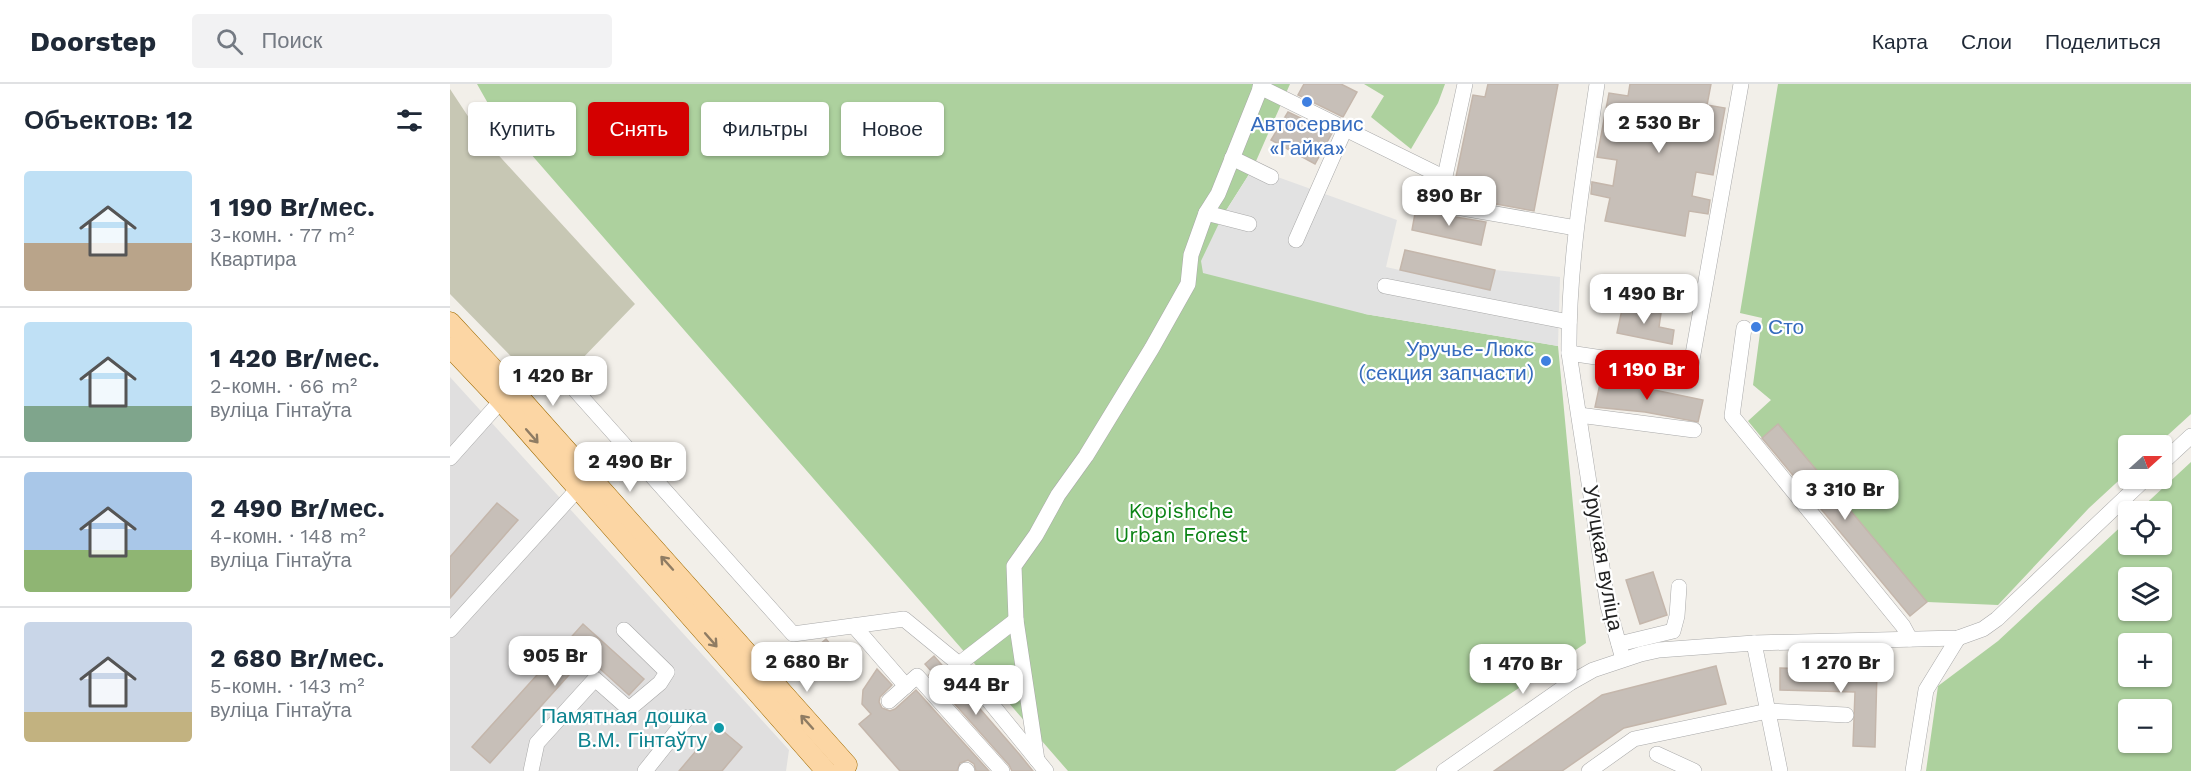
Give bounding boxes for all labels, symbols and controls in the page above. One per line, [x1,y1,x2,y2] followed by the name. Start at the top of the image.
[192,14,612,68] search box
[30,25,156,58] text: Doorstep
[213,25,246,58] icon: search
[261,28,322,53] text: Поиск
[1872,29,1928,54] text: Карта
[1961,29,2012,54] text: Слои
[2045,29,2161,54] text: Поделиться
[1300,95,1314,109] marker: Автосервис «Гайка»
[468,102,576,156] chip: Купить
[588,102,689,156] chip: Снять
[701,102,829,156] chip: Фильтры
[841,102,944,156] chip: Новое
[1597,103,1721,154] pin: 2 530 Br
[393,104,426,137] icon: filters
[24,105,193,135] text: Объектов: 12
[1618,110,1700,134] text: 2 530 Br
[1250,111,1364,160] place label: Автосервис «Гайка»
[1400,176,1498,227] pin: 890 Br
[1416,183,1482,207] text: 890 Br
[210,192,375,222] text: 1 190 Br/мес.
[72,195,144,267] icon: home
[210,223,354,247] text: 3-комн. · 77 m²
[210,247,296,271] text: Квартира
[1582,274,1706,325] pin: 1 490 Br
[1604,281,1684,305] text: 1 490 Br
[1768,314,1804,339] place label: Сто
[1749,320,1763,334] marker: Сто
[1358,336,1534,385] place label: Уручье-Люкс (секция запчасти)
[210,343,380,373] text: 1 420 Br/мес.
[72,346,144,418] icon: home
[1585,350,1709,401] pin: 1 190 Br
[1539,354,1553,368] marker: Уручье-Люкс (секция запчасти)
[491,356,615,407] pin: 1 420 Br
[1609,357,1685,381] text: 1 190 Br
[513,363,593,387] text: 1 420 Br
[210,374,357,398] text: 2-комн. · 66 m²
[210,398,352,422] text: вуліца Гінтаўта
[525,428,539,443] one-way arrow
[2118,435,2172,489] north arrow
[2118,435,2172,753] map controls
[568,442,692,493] pin: 2 490 Br
[588,449,672,473] text: 2 490 Br
[1783,470,1907,521] pin: 3 310 Br
[1806,477,1884,501] text: 3 310 Br
[1578,483,1629,633] street label: Уруцкая вуліца
[210,493,385,523] text: 2 490 Br/мес.
[72,496,144,568] icon: home
[1114,498,1248,547] park label: Kopishche Urban Forest
[2118,501,2172,555] button: locate
[210,524,366,548] text: 4-комн. · 148 m²
[210,548,352,572] text: вуліца Гінтаўта
[660,555,674,570] one-way arrow
[2118,567,2172,621] button: layers
[704,633,718,648] one-way arrow
[2118,633,2172,687] button: +
[506,636,604,687] pin: 905 Br
[745,642,869,693] pin: 2 680 Br
[210,643,384,673] text: 2 680 Br/мес.
[523,643,587,667] text: 905 Br
[1779,643,1903,694] pin: 1 270 Br
[1461,644,1585,695] pin: 1 470 Br
[72,646,144,718] icon: home
[765,649,849,673] text: 2 680 Br
[1802,650,1880,674] text: 1 270 Br
[1484,651,1562,675] text: 1 470 Br
[927,665,1025,716] pin: 944 Br
[943,672,1009,696] text: 944 Br
[210,674,365,698] text: 5-комн. · 143 m²
[210,698,352,722] text: вуліца Гінтаўта
[2118,699,2172,753] button: −
[541,703,707,752] place label: Памятная дошка В.М. Гінтаўту
[800,715,814,730] one-way arrow
[712,721,726,735] marker: Памятная дошка В.М. Гінтаўту

